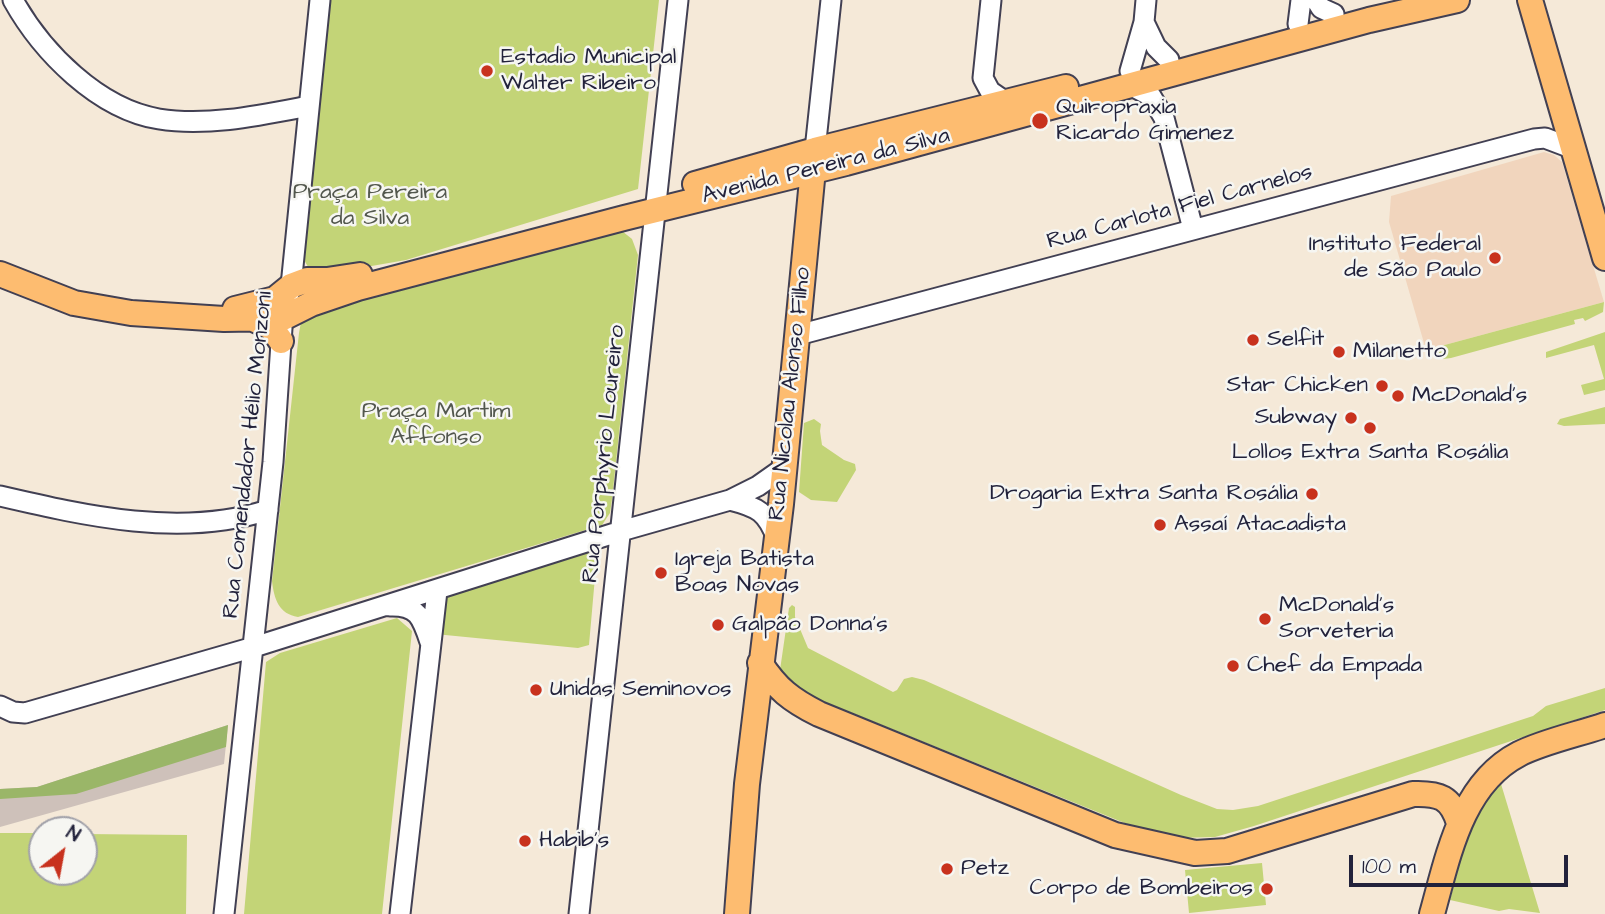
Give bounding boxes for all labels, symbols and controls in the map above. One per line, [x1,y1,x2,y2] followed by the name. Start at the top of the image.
[501,44,676,98] place label: Estadio Municipal Walter Ribeiro
[479,63,495,79] marker: Estadio Municipal Walter Ribeiro
[1056,94,1234,148] place label: Quiropraxia Ricardo Gimenez
[1030,111,1050,131] marker: Quiropraxia Ricardo Gimenez
[699,123,953,211] street label: Avenida Pereira da Silva
[1044,159,1316,257] street label: Rua Carlota Fiel Carnelos
[293,179,447,233] park label: Praça Pereira da Silva
[1309,231,1481,285] place label: Instituto Federal de São Paulo
[1487,250,1503,266] marker: Instituto Federal de São Paulo
[764,266,818,522] street label: Rua Nicolau Alonso Filho
[218,290,280,620] street label: Rua Comendador Hélio Monzoni
[578,324,632,584] street label: Rua Porphyrio Loureiro
[1267,326,1324,354] place label: Selfit
[1245,332,1261,348] marker: Selfit
[1353,338,1446,366] place label: Milanetto
[1331,344,1347,360] marker: Milanetto
[1227,372,1368,400] place label: Star Chicken
[1374,378,1390,394] marker: Star Chicken
[1412,382,1527,410] place label: McDonald's
[1390,388,1406,404] marker: McDonald's
[362,398,510,452] park label: Praça Martim Affonso
[1255,404,1337,432] place label: Subway
[1343,410,1359,426] marker: Subway
[1362,420,1378,436] marker: Lollos Extra Santa Rosália
[1232,439,1508,467] place label: Lollos Extra Santa Rosália
[990,480,1298,508] place label: Drogaria Extra Santa Rosália
[1304,486,1320,502] marker: Drogaria Extra Santa Rosália
[1174,511,1346,539] place label: Assaí Atacadista
[1152,517,1168,533] marker: Assaí Atacadista
[675,546,814,600] place label: Igreja Batista Boas Novas
[653,565,669,581] marker: Igreja Batista Boas Novas
[1279,592,1394,646] place label: McDonald's Sorveteria
[732,611,888,639] place label: Galpão Donna's
[1257,611,1273,627] marker: McDonald's Sorveteria
[710,617,726,633] marker: Galpão Donna's
[1247,652,1422,680] place label: Chef da Empada
[1225,658,1241,674] marker: Chef da Empada
[550,676,732,704] place label: Unidas Seminovos
[528,682,544,698] marker: Unidas Seminovos
[28,816,98,886] north arrow
[61,820,85,849] text: N
[539,827,609,855] place label: Habib's
[517,833,533,849] marker: Habib's
[1353,841,1572,885] scale bar
[1362,852,1416,881] text: 100 m
[961,855,1009,883] place label: Petz
[939,861,955,877] marker: Petz
[1029,875,1253,903] place label: Corpo de Bombeiros
[1259,881,1275,897] marker: Corpo de Bombeiros

